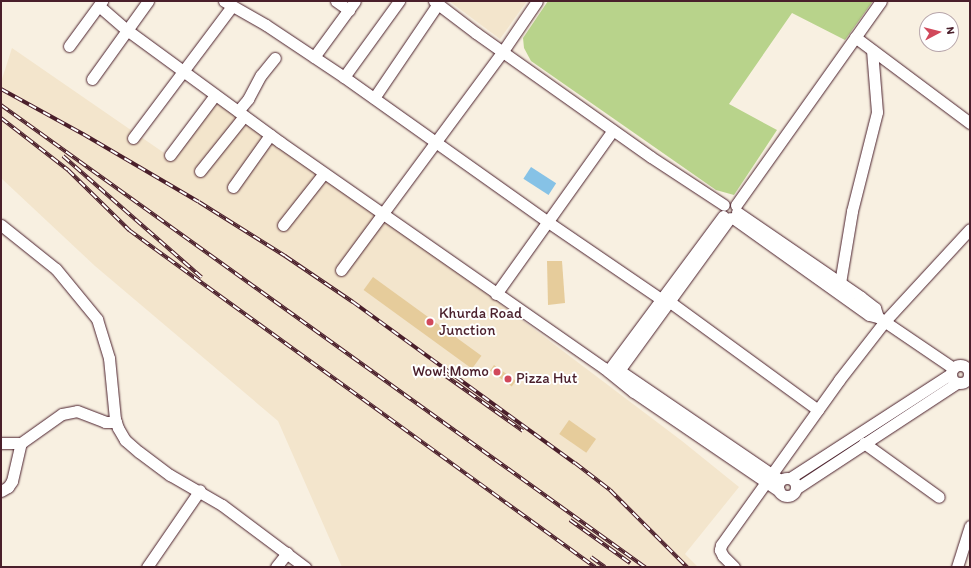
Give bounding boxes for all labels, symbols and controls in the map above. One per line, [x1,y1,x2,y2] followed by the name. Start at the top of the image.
[919,12,959,52] north arrow
[944,26,957,35] text: N
[439,304,522,339] place label: Khurda Road Junction
[424,316,436,328] marker: Khurda Road Junction
[412,363,489,381] place label: Wow! Momo
[492,367,502,377] marker: Wow! Momo
[516,370,577,388] place label: Pizza Hut
[503,374,513,384] marker: Pizza Hut

